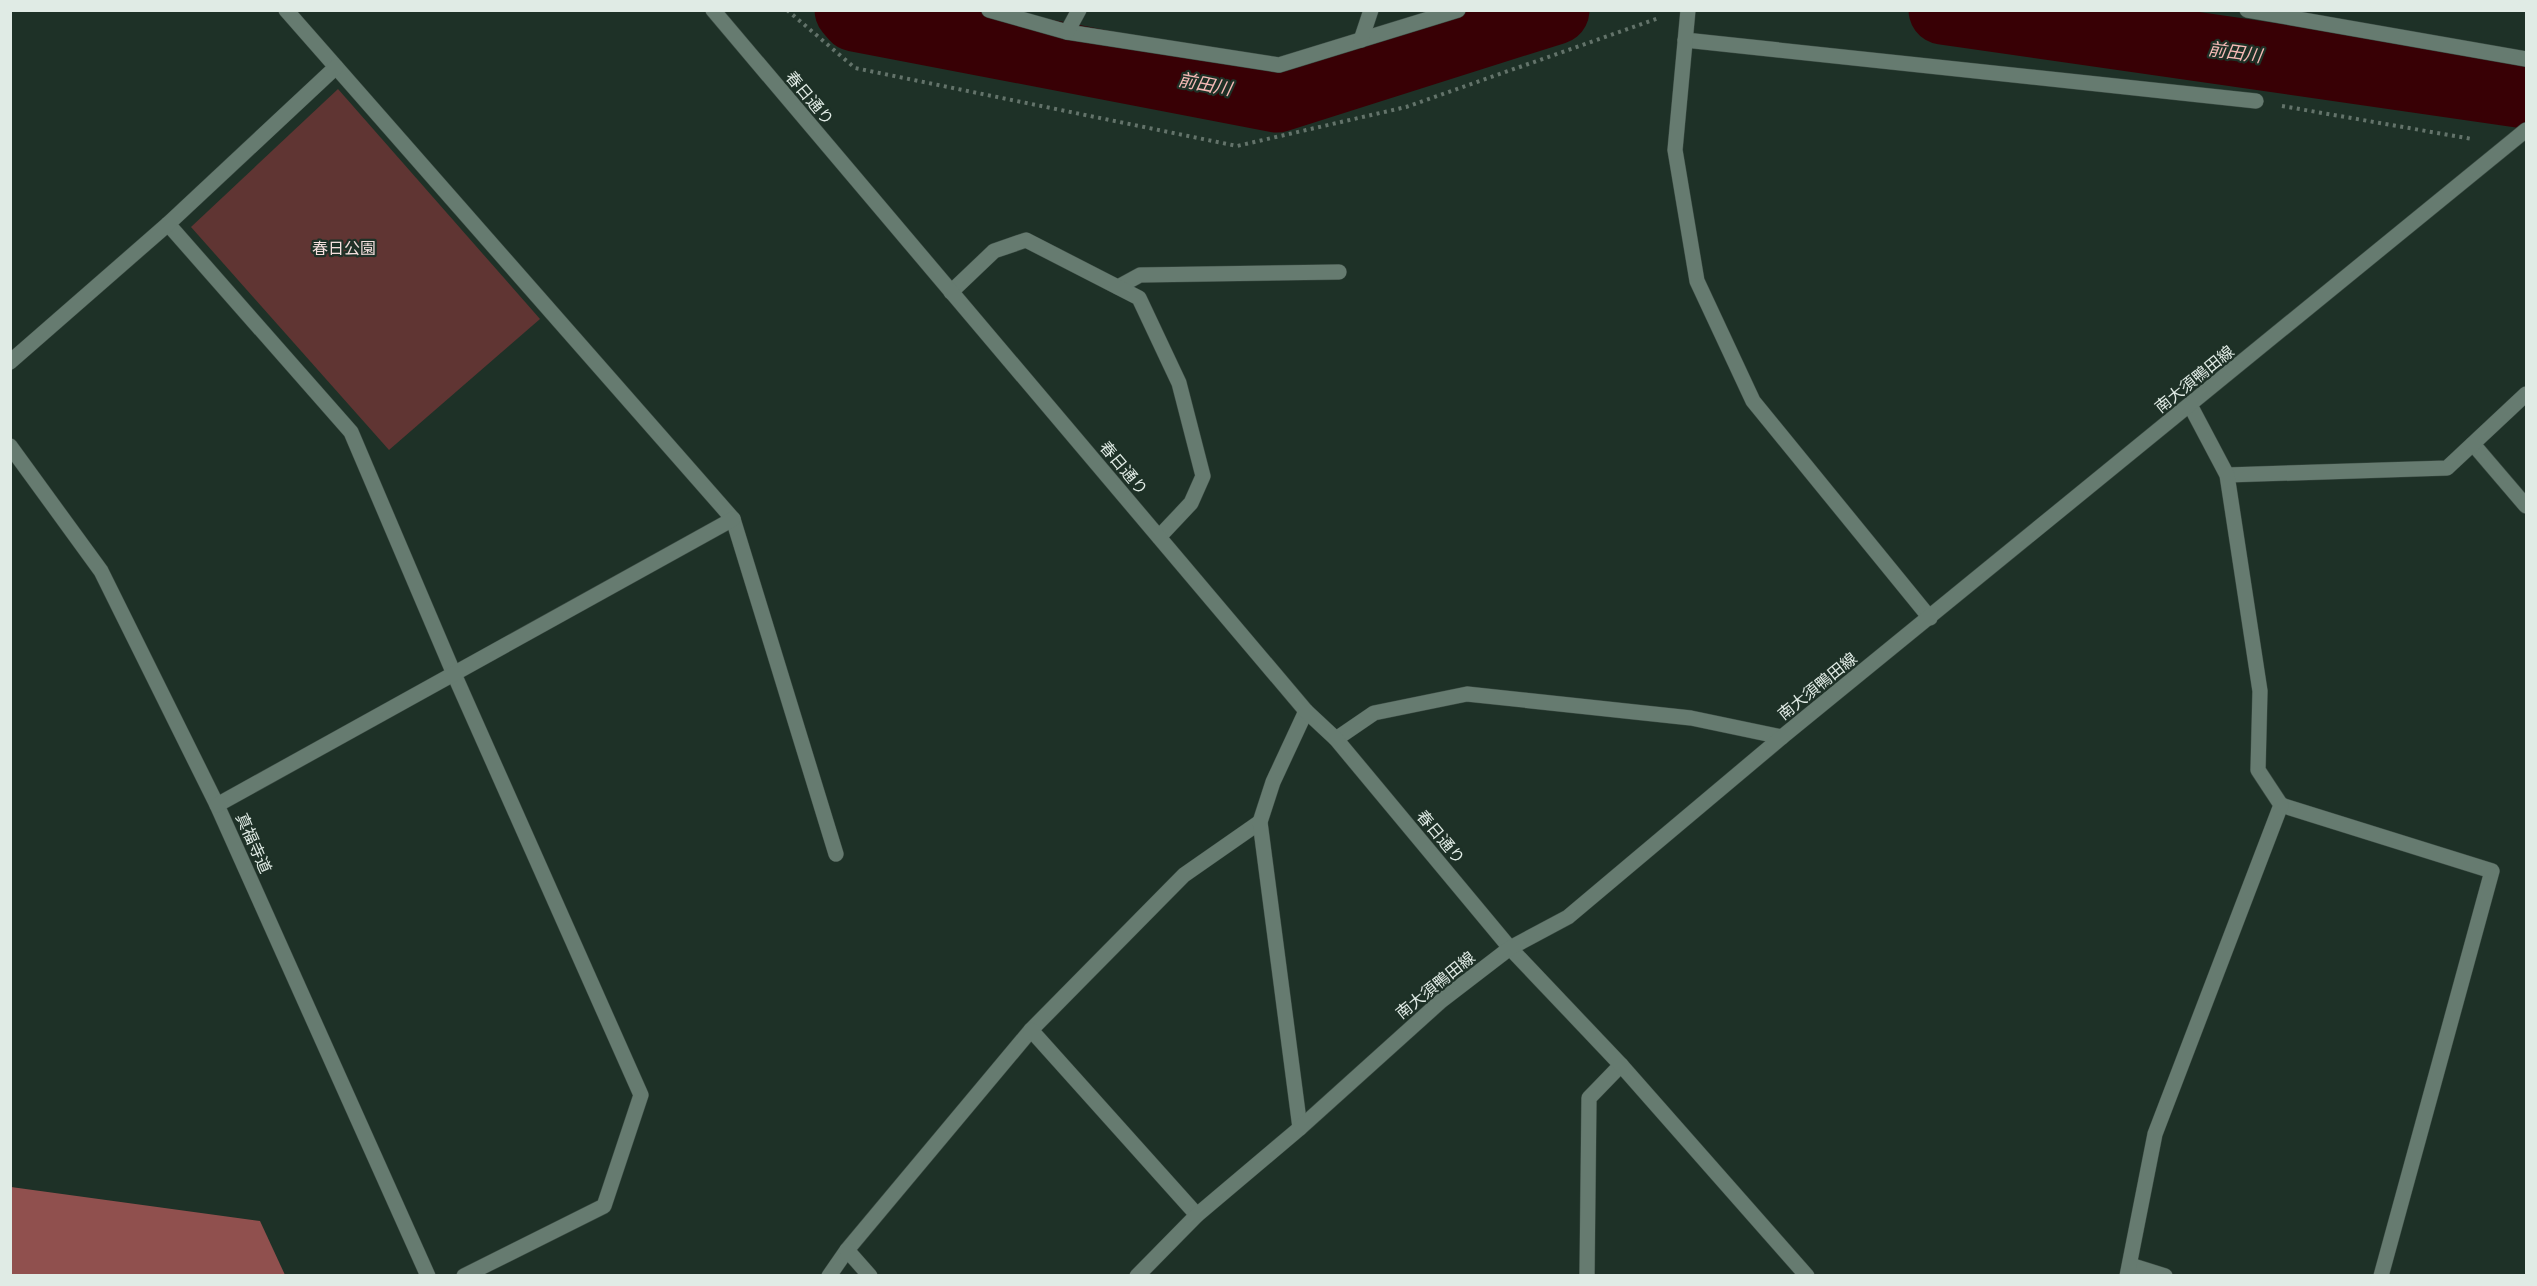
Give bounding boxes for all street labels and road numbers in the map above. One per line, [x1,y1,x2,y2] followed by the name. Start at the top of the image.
[782,67,838,129] street label: 春日通り
[2150,341,2238,417] street label: 南大須鴨田線
[1096,437,1152,499] street label: 春日通り
[1773,648,1861,724] street label: 南大須鴨田線
[1413,806,1469,868] street label: 春日通り
[232,810,276,876] street label: 真福寺道
[1391,947,1479,1023] street label: 南大須鴨田線

